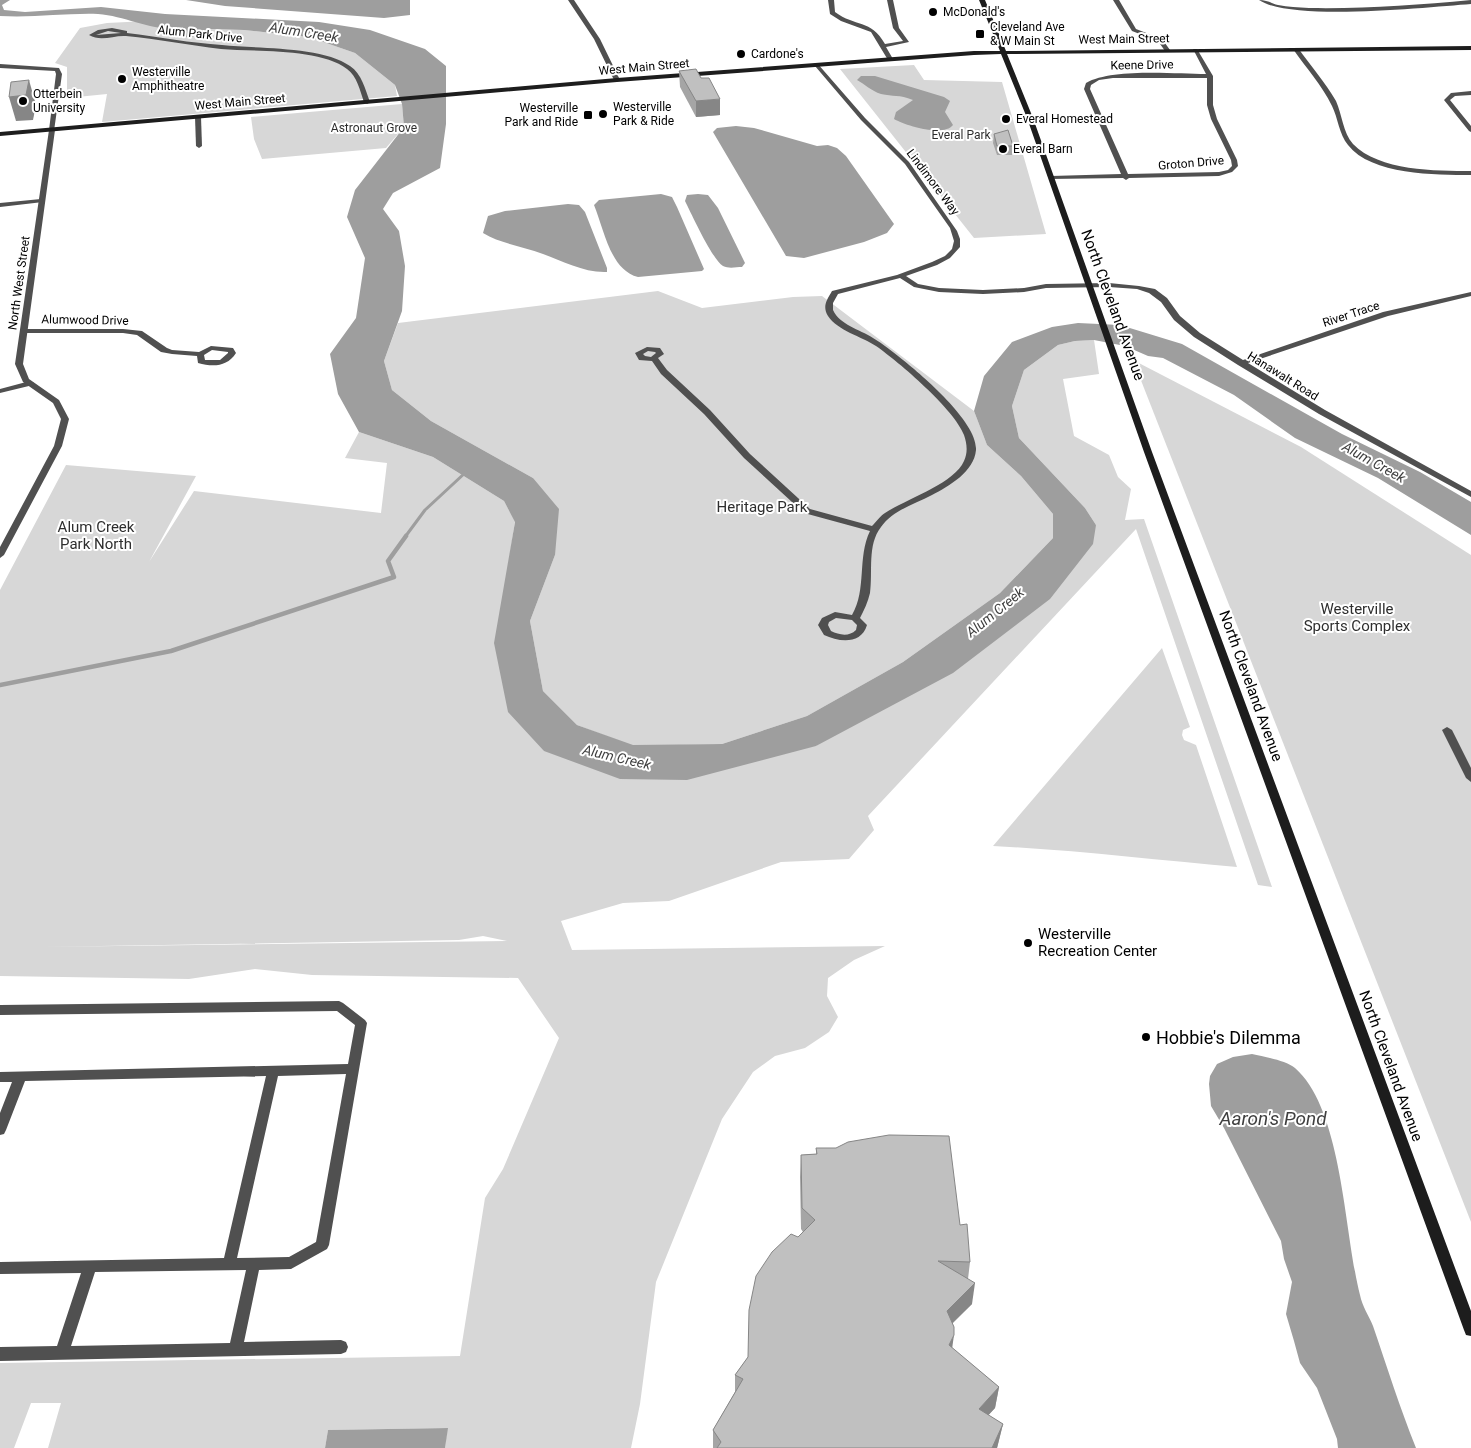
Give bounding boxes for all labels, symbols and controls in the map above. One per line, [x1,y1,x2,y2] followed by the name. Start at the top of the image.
[943,5,1005,19] place label: McDonald's
[927,6,939,18] marker: McDonald's
[267,18,341,46] water label: Alum Creek
[990,20,1065,48] place label: Cleveland Ave & W Main St
[157,23,243,45] street label: Alum Park Drive
[974,28,986,40] marker: Cleveland Ave & W Main St
[1078,31,1170,47] street label: West Main Street
[751,47,804,61] place label: Cardone's
[735,48,747,60] marker: Cardone's
[598,56,690,78] street label: West Main Street
[1110,57,1174,73] street label: Keene Drive
[132,65,204,93] place label: Westerville Amphitheatre
[116,73,128,85] marker: Westerville Amphitheatre
[33,87,86,115] place label: Otterbein University
[194,91,286,113] street label: West Main Street
[17,95,29,107] marker: Otterbein University
[613,100,674,128] place label: Westerville Park & Ride
[505,101,578,129] place label: Westerville Park and Ride
[597,108,609,120] marker: Westerville Park & Ride
[582,109,594,121] marker: Westerville Park and Ride
[1016,112,1113,126] place label: Everal Homestead
[1000,113,1012,125] marker: Everal Homestead
[331,121,417,135] park label: Astronaut Grove
[931,128,992,142] park label: Everal Park
[1013,142,1073,156] place label: Everal Barn
[997,143,1009,155] marker: Everal Barn
[904,146,963,218] street label: Lindimore Way
[1157,153,1225,173] street label: Groton Drive
[1077,227,1149,383] street label: North Cleveland Avenue
[5,235,33,331] street label: North West Street
[1321,298,1381,330] street label: River Trace
[41,312,129,328] street label: Alumwood Drive
[1245,349,1321,403] street label: Hanawalt Road
[1339,438,1409,486] water label: Alum Creek
[717,498,808,516] park label: Heritage Park
[58,518,135,553] park label: Alum Creek Park North
[962,583,1028,641] water label: Alum Creek
[1304,600,1411,635] park label: Westerville Sports Complex
[1215,608,1287,764] street label: North Cleveland Avenue
[580,741,654,773] water label: Alum Creek
[1038,925,1157,960] place label: Westerville Recreation Center
[1022,937,1034,949] marker: Westerville Recreation Center
[1355,988,1427,1144] street label: North Cleveland Avenue
[1156,1027,1301,1048] place label: Hobbie's Dilemma
[1140,1031,1152,1043] marker: Hobbie's Dilemma
[1218,1107,1327,1130] water label: Aaron's Pond

